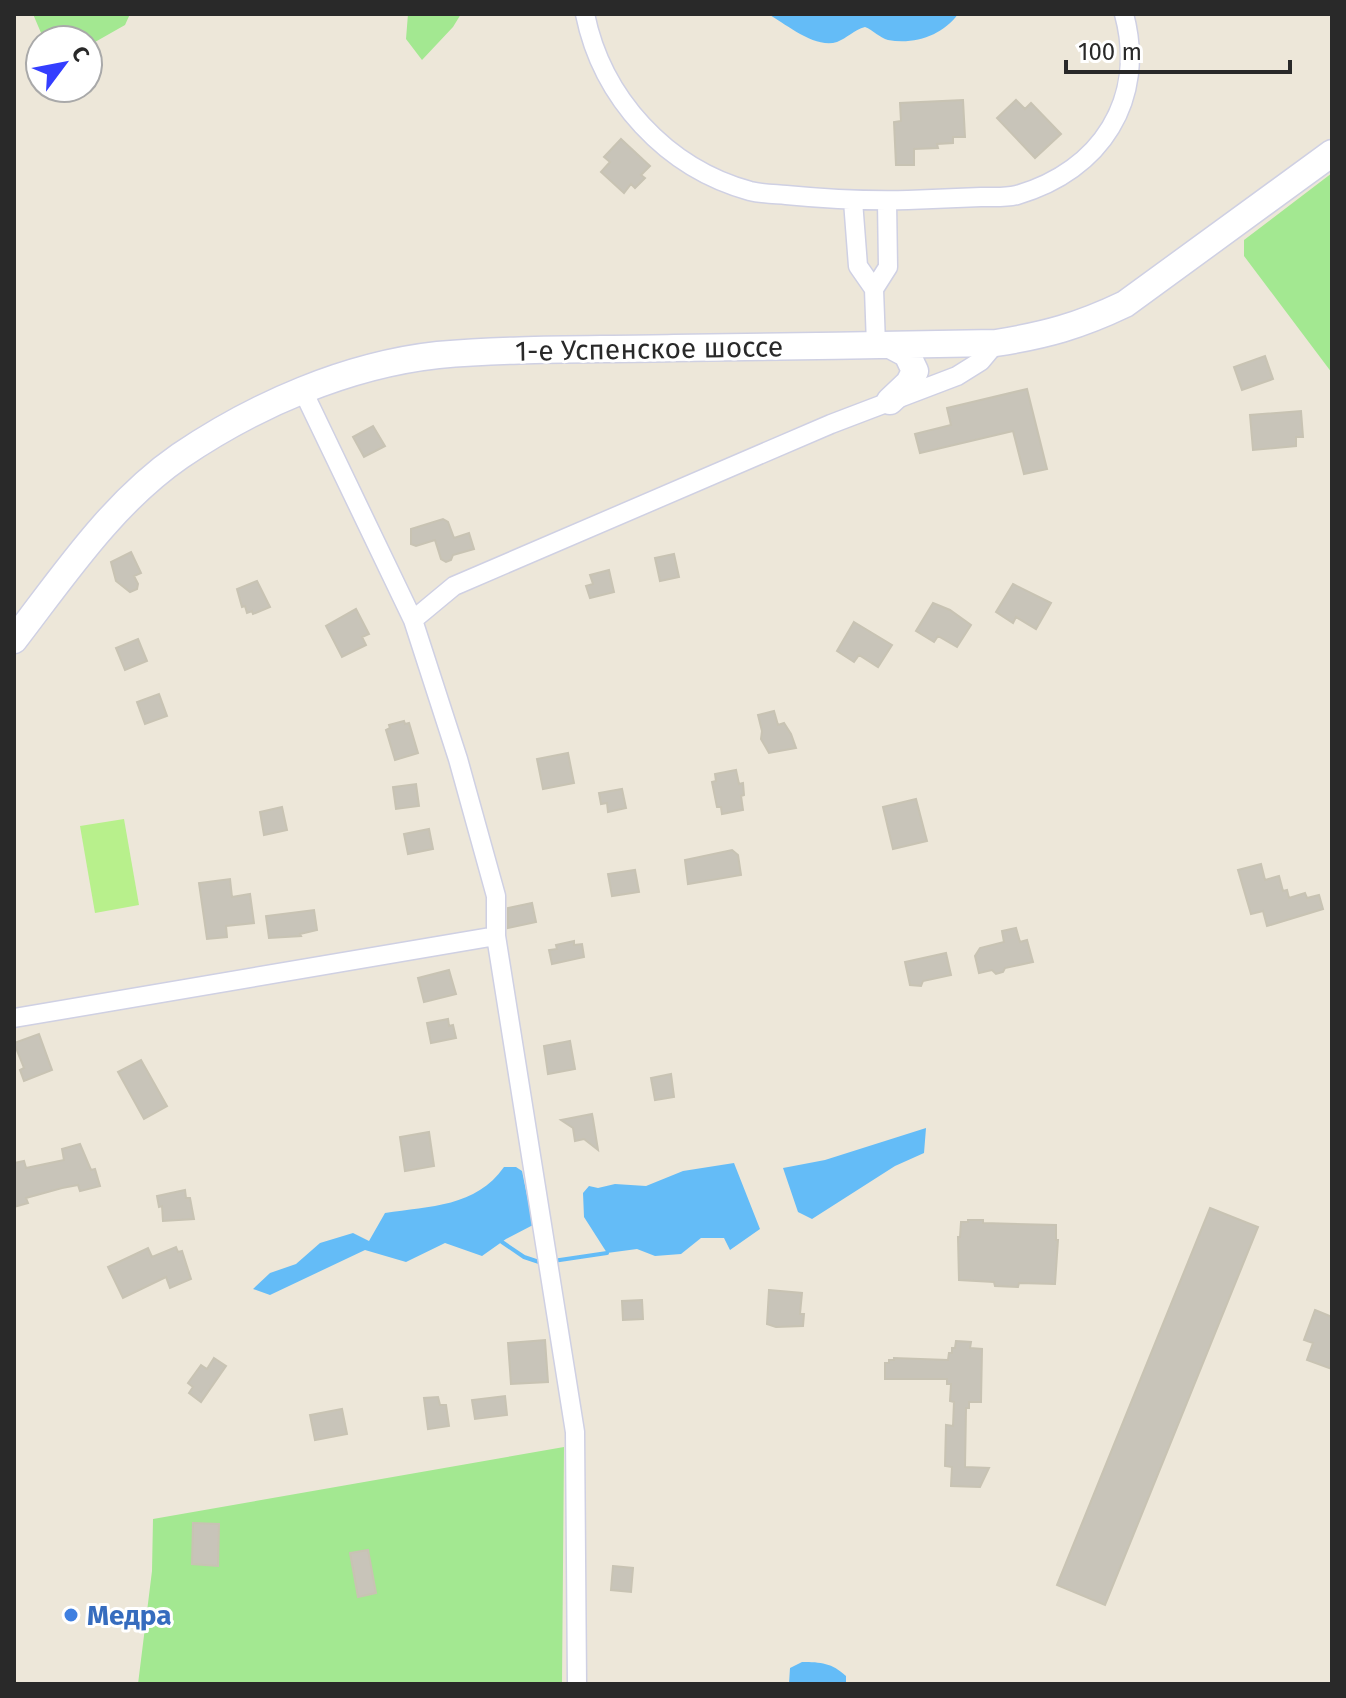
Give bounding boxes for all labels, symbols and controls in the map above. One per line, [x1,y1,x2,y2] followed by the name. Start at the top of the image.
[24,24,104,104] north arrow
[1066,24,1290,74] scale bar
[1078,38,1142,66] text: 100 m
[66,41,96,66] text: С
[515,330,783,368] street label: 1-е Успенское шоссе
[87,1599,172,1632] place label: Медра
[62,1606,80,1624] marker: Медра

